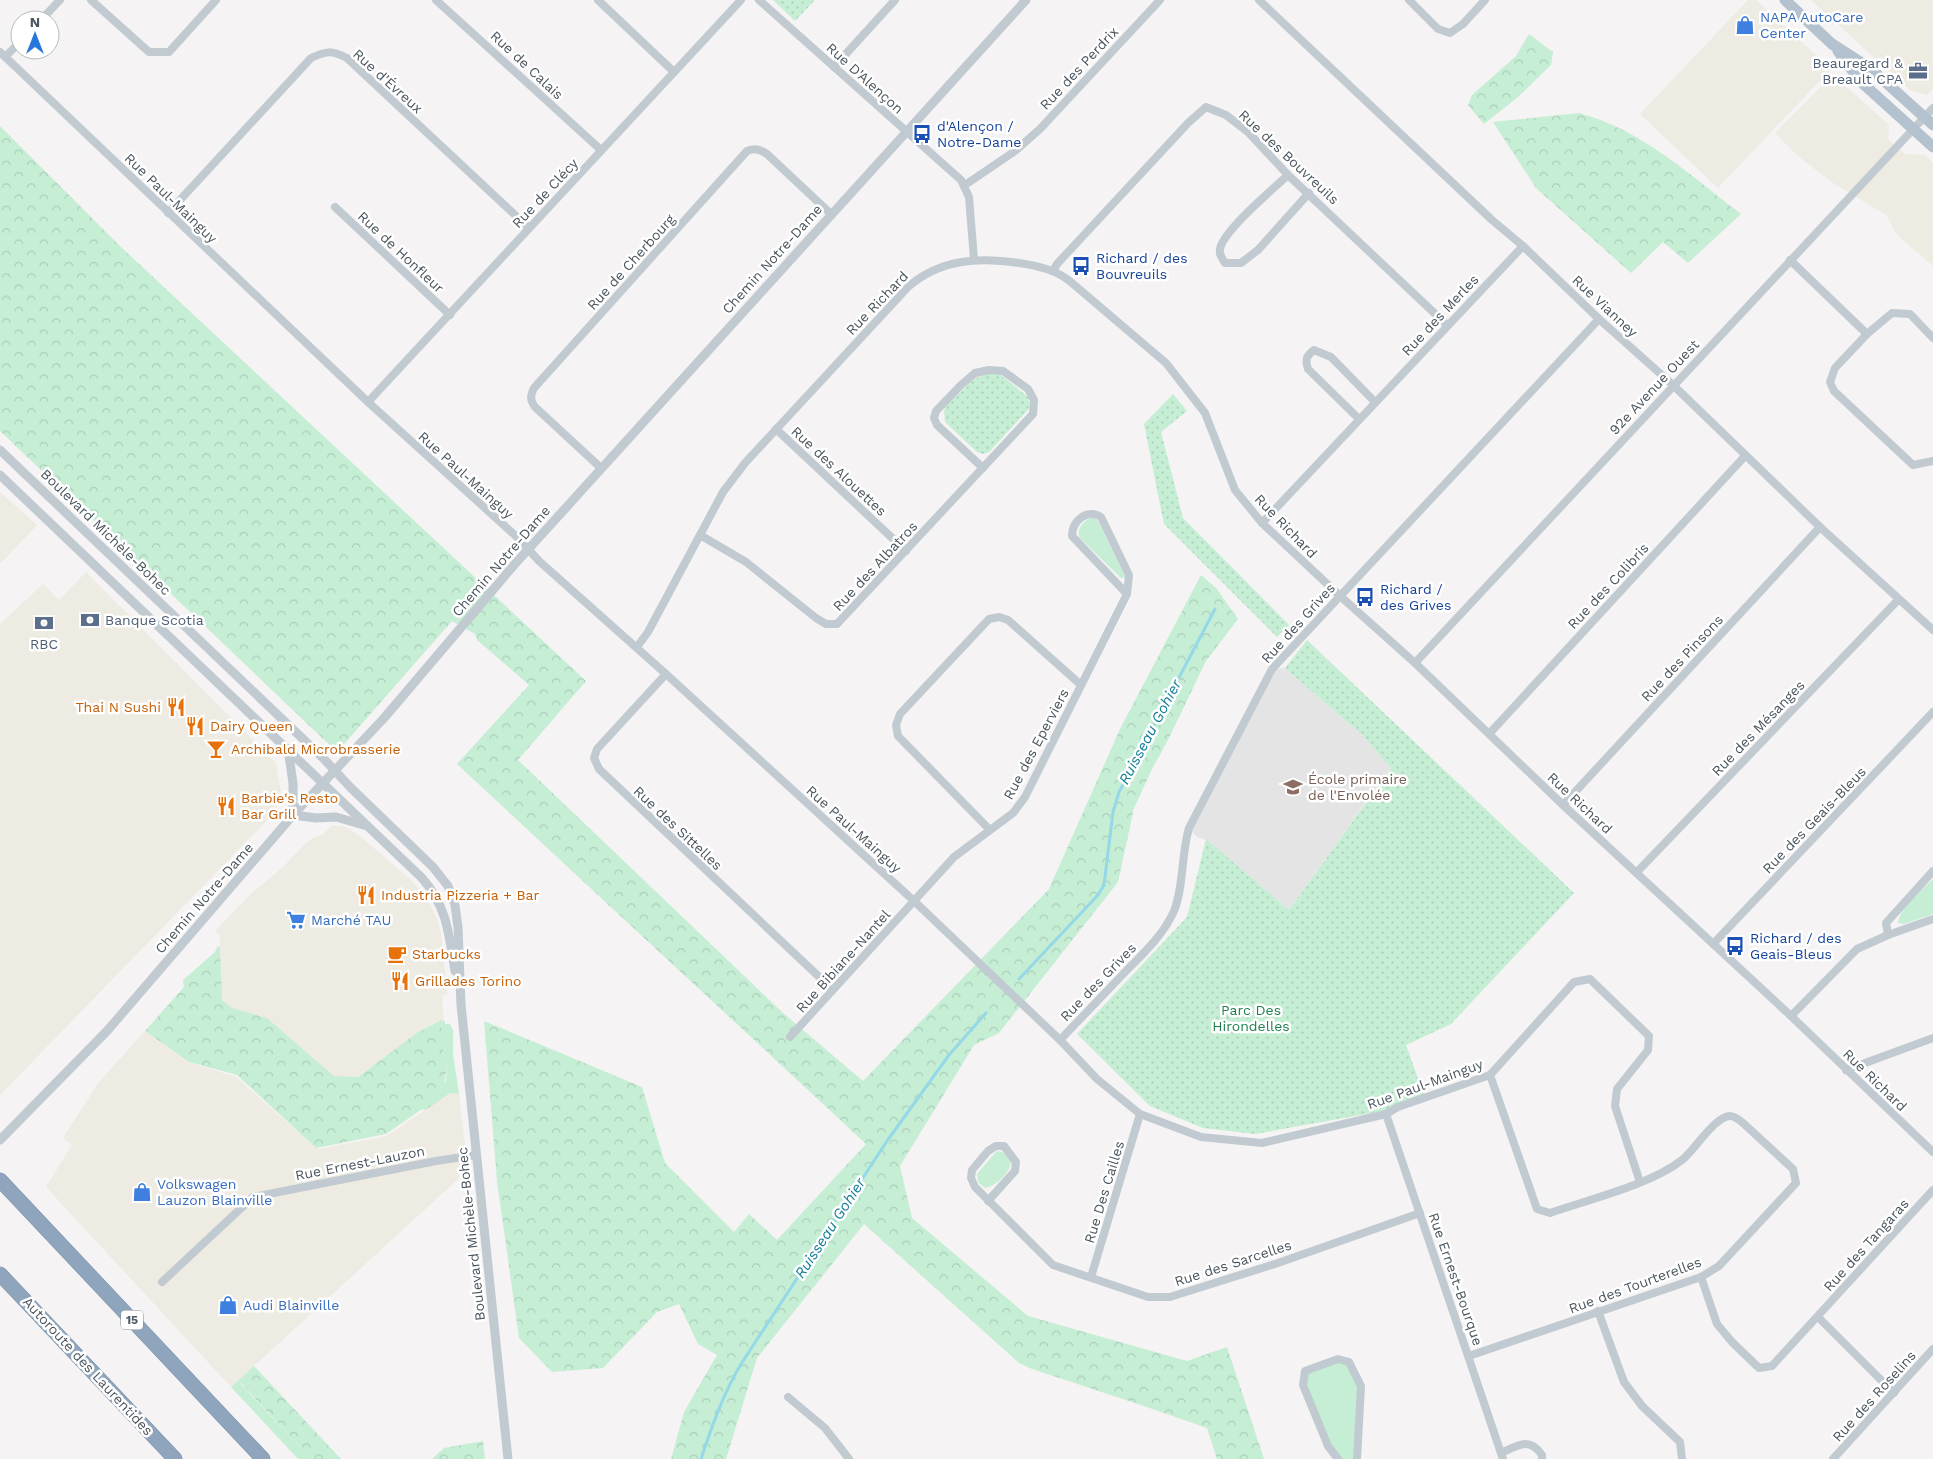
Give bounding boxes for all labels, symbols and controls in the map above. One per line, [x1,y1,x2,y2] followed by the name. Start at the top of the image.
[1760,9,1863,41] place label: NAPA AutoCare Center
[10,10,60,60] north arrow
[30,14,40,30] text: N
[1734,14,1756,36] shop icon: NAPA AutoCare Center
[1037,23,1121,113] street label: Rue des Perdrix
[487,27,567,103] street label: Rue de Calais
[823,39,907,117] street label: Rue D'Alençon
[350,46,426,116] street label: Rue d'Évreux
[1813,55,1903,87] place label: Beauregard & Breault CPA
[1907,60,1929,82] office icon: Beauregard & Breault CPA
[1236,107,1342,207] street label: Rue des Bouvreuils
[937,118,1021,150] place label: d'Alençon / Notre-Dame
[911,123,933,145] bus stop icon: d'Alençon / Notre-Dame
[122,150,221,247] street label: Rue Paul-Mainguy
[509,154,582,231] street label: Rue de Clécy
[719,201,825,317] street label: Chemin Notre-Dame
[355,208,447,296] street label: Rue de Honfleur
[584,211,678,313] street label: Rue de Cherbourg
[1096,250,1188,282] place label: Richard / des Bouvreuils
[1070,255,1092,277] bus stop icon: Richard / des Bouvreuils
[843,268,911,338] street label: Rue Richard
[1398,271,1482,359] street label: Rue des Merles
[1569,272,1641,341] street label: Rue Vianney
[1606,336,1702,438] street label: 92e Avenue Ouest
[788,423,890,519] street label: Rue des Alouettes
[415,428,517,522] street label: Rue Paul-Mainguy
[38,466,174,598] street label: Boulevard Michèle-Bohec
[1252,491,1320,561] street label: Rue Richard
[449,502,553,620] street label: Chemin Notre-Dame
[830,518,920,614] street label: Rue des Albatros
[1564,540,1652,632] street label: Rue des Colibris
[1258,580,1338,666] street label: Rue des Grives
[1380,581,1451,613] place label: Richard / des Grives
[1354,586,1376,608] bus stop icon: Richard / des Grives
[79,609,101,631] bank icon: Banque Scotia
[1638,611,1726,705] street label: Rue des Pinsons
[33,612,55,634] bank icon: RBC
[105,612,204,628] place label: Banque Scotia
[30,636,58,652] place label: RBC
[1115,676,1186,787] water label: Ruisseau Gohier
[1708,677,1808,779] street label: Rue des Mésanges
[1000,686,1072,802] street label: Rue des Eperviers
[165,696,187,718] restaurant icon: Thai N Sushi
[75,699,161,715] place label: Thai N Sushi
[184,715,206,737] restaurant icon: Dairy Queen
[210,718,293,734] place label: Dairy Queen
[205,738,227,760] bar icon: Archibald Microbrasserie
[231,741,400,757] place label: Archibald Microbrasserie
[1759,764,1869,876] street label: Rue des Geais-Bleus
[1544,769,1616,837] street label: Rue Richard
[1308,771,1407,803] place label: École primaire de l'Envolée
[1282,776,1304,798] school or university icon: École primaire de l'Envolée
[803,782,905,876] street label: Rue Paul-Mainguy
[630,783,726,873] street label: Rue des Sittelles
[241,790,338,822] place label: Barbie's Resto Bar Grill
[215,795,237,817] restaurant icon: Barbie's Resto Bar Grill
[152,839,256,957] street label: Chemin Notre-Dame
[355,884,377,906] restaurant icon: Industria Pizzeria + Bar
[381,887,540,903] place label: Industria Pizzeria + Bar
[793,906,894,1016] street label: Rue Bibiane-Nantel
[285,909,307,931] supermarket icon: Marché TAU
[311,912,391,928] place label: Marché TAU
[1750,930,1842,962] place label: Richard / des Geais-Bleus
[1724,935,1746,957] bus stop icon: Richard / des Geais-Bleus
[1057,940,1139,1024] street label: Rue des Grives
[386,943,408,965] cafe icon: Starbucks
[412,946,481,962] place label: Starbucks
[389,970,411,992] restaurant icon: Grillades Torino
[415,973,522,989] place label: Grillades Torino
[1212,1002,1290,1034] park label: Parc Des Hirondelles
[1840,1046,1910,1114] street label: Rue Richard
[1365,1055,1486,1112] street label: Rue Paul-Mainguy
[1081,1139,1127,1245] street label: Rue Des Cailles
[294,1143,426,1183] street label: Rue Ernest-Lauzon
[454,1146,488,1322] street label: Boulevard Michèle-Bohec
[791,1173,870,1282] water label: Ruisseau Gohier
[157,1176,272,1208] place label: Volkswagen Lauzon Blainville
[131,1181,153,1203] shop icon: Volkswagen Lauzon Blainville
[1820,1195,1912,1295] street label: Rue des Tangaras
[1426,1210,1486,1348] street label: Rue Ernest-Bourque
[1173,1237,1293,1289] street label: Rue des Sarcelles
[1566,1254,1704,1316] street label: Rue des Tourterelles
[20,1294,156,1438] street label: Autoroute des Laurentides
[217,1294,239,1316] shop icon: Audi Blainville
[243,1297,339,1313] place label: Audi Blainville
[121,1310,143,1330] road number: 15
[1829,1347,1919,1445] street label: Rue des Roselins

